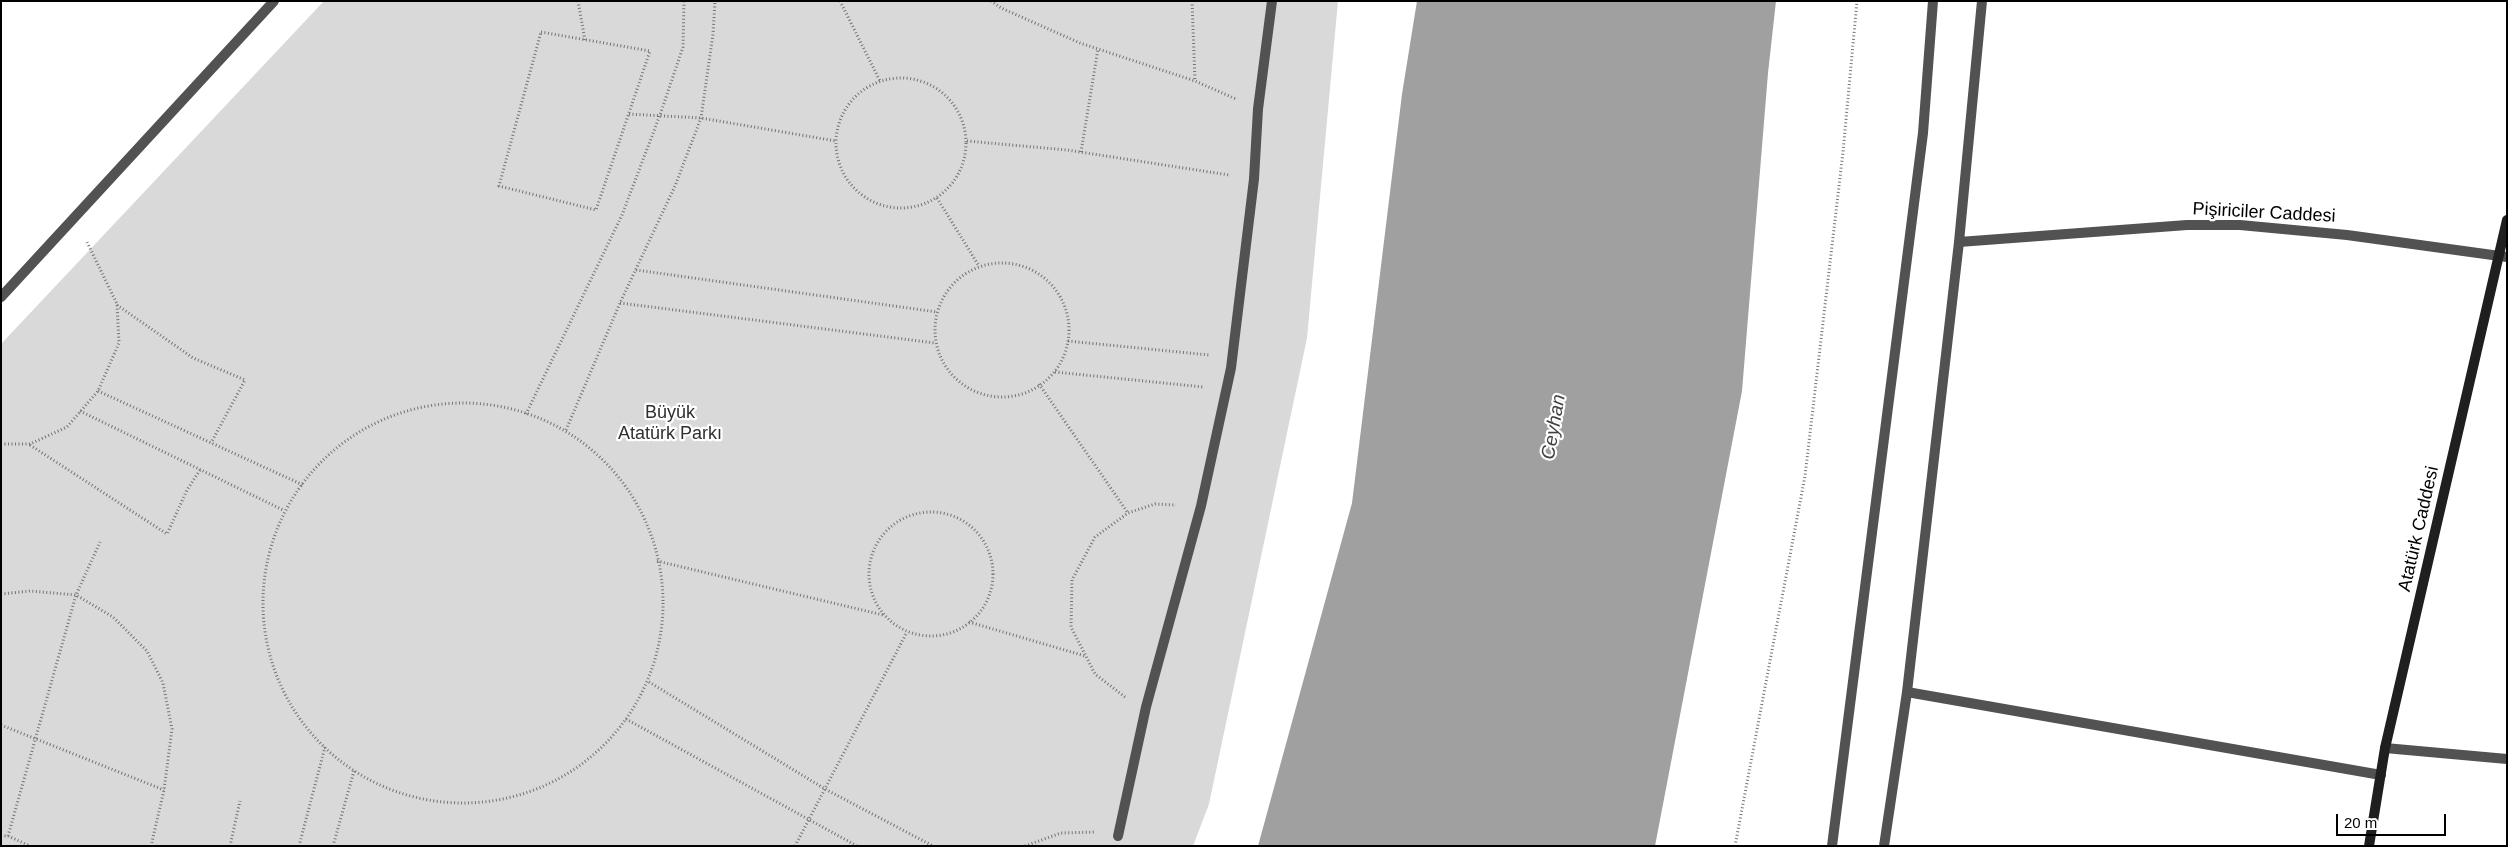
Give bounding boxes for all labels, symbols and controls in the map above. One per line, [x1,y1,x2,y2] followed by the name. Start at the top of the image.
[2192,198,2336,228] street label: Pişiriciler Caddesi
[1537,393,1571,461] water label: Ceyhan
[618,402,722,444] park label: Büyük Atatürk Parkı
[2394,464,2444,594] street label: Atatürk Caddesi
[2338,804,2448,836] scale bar
[2344,814,2377,831] text: 20 m

